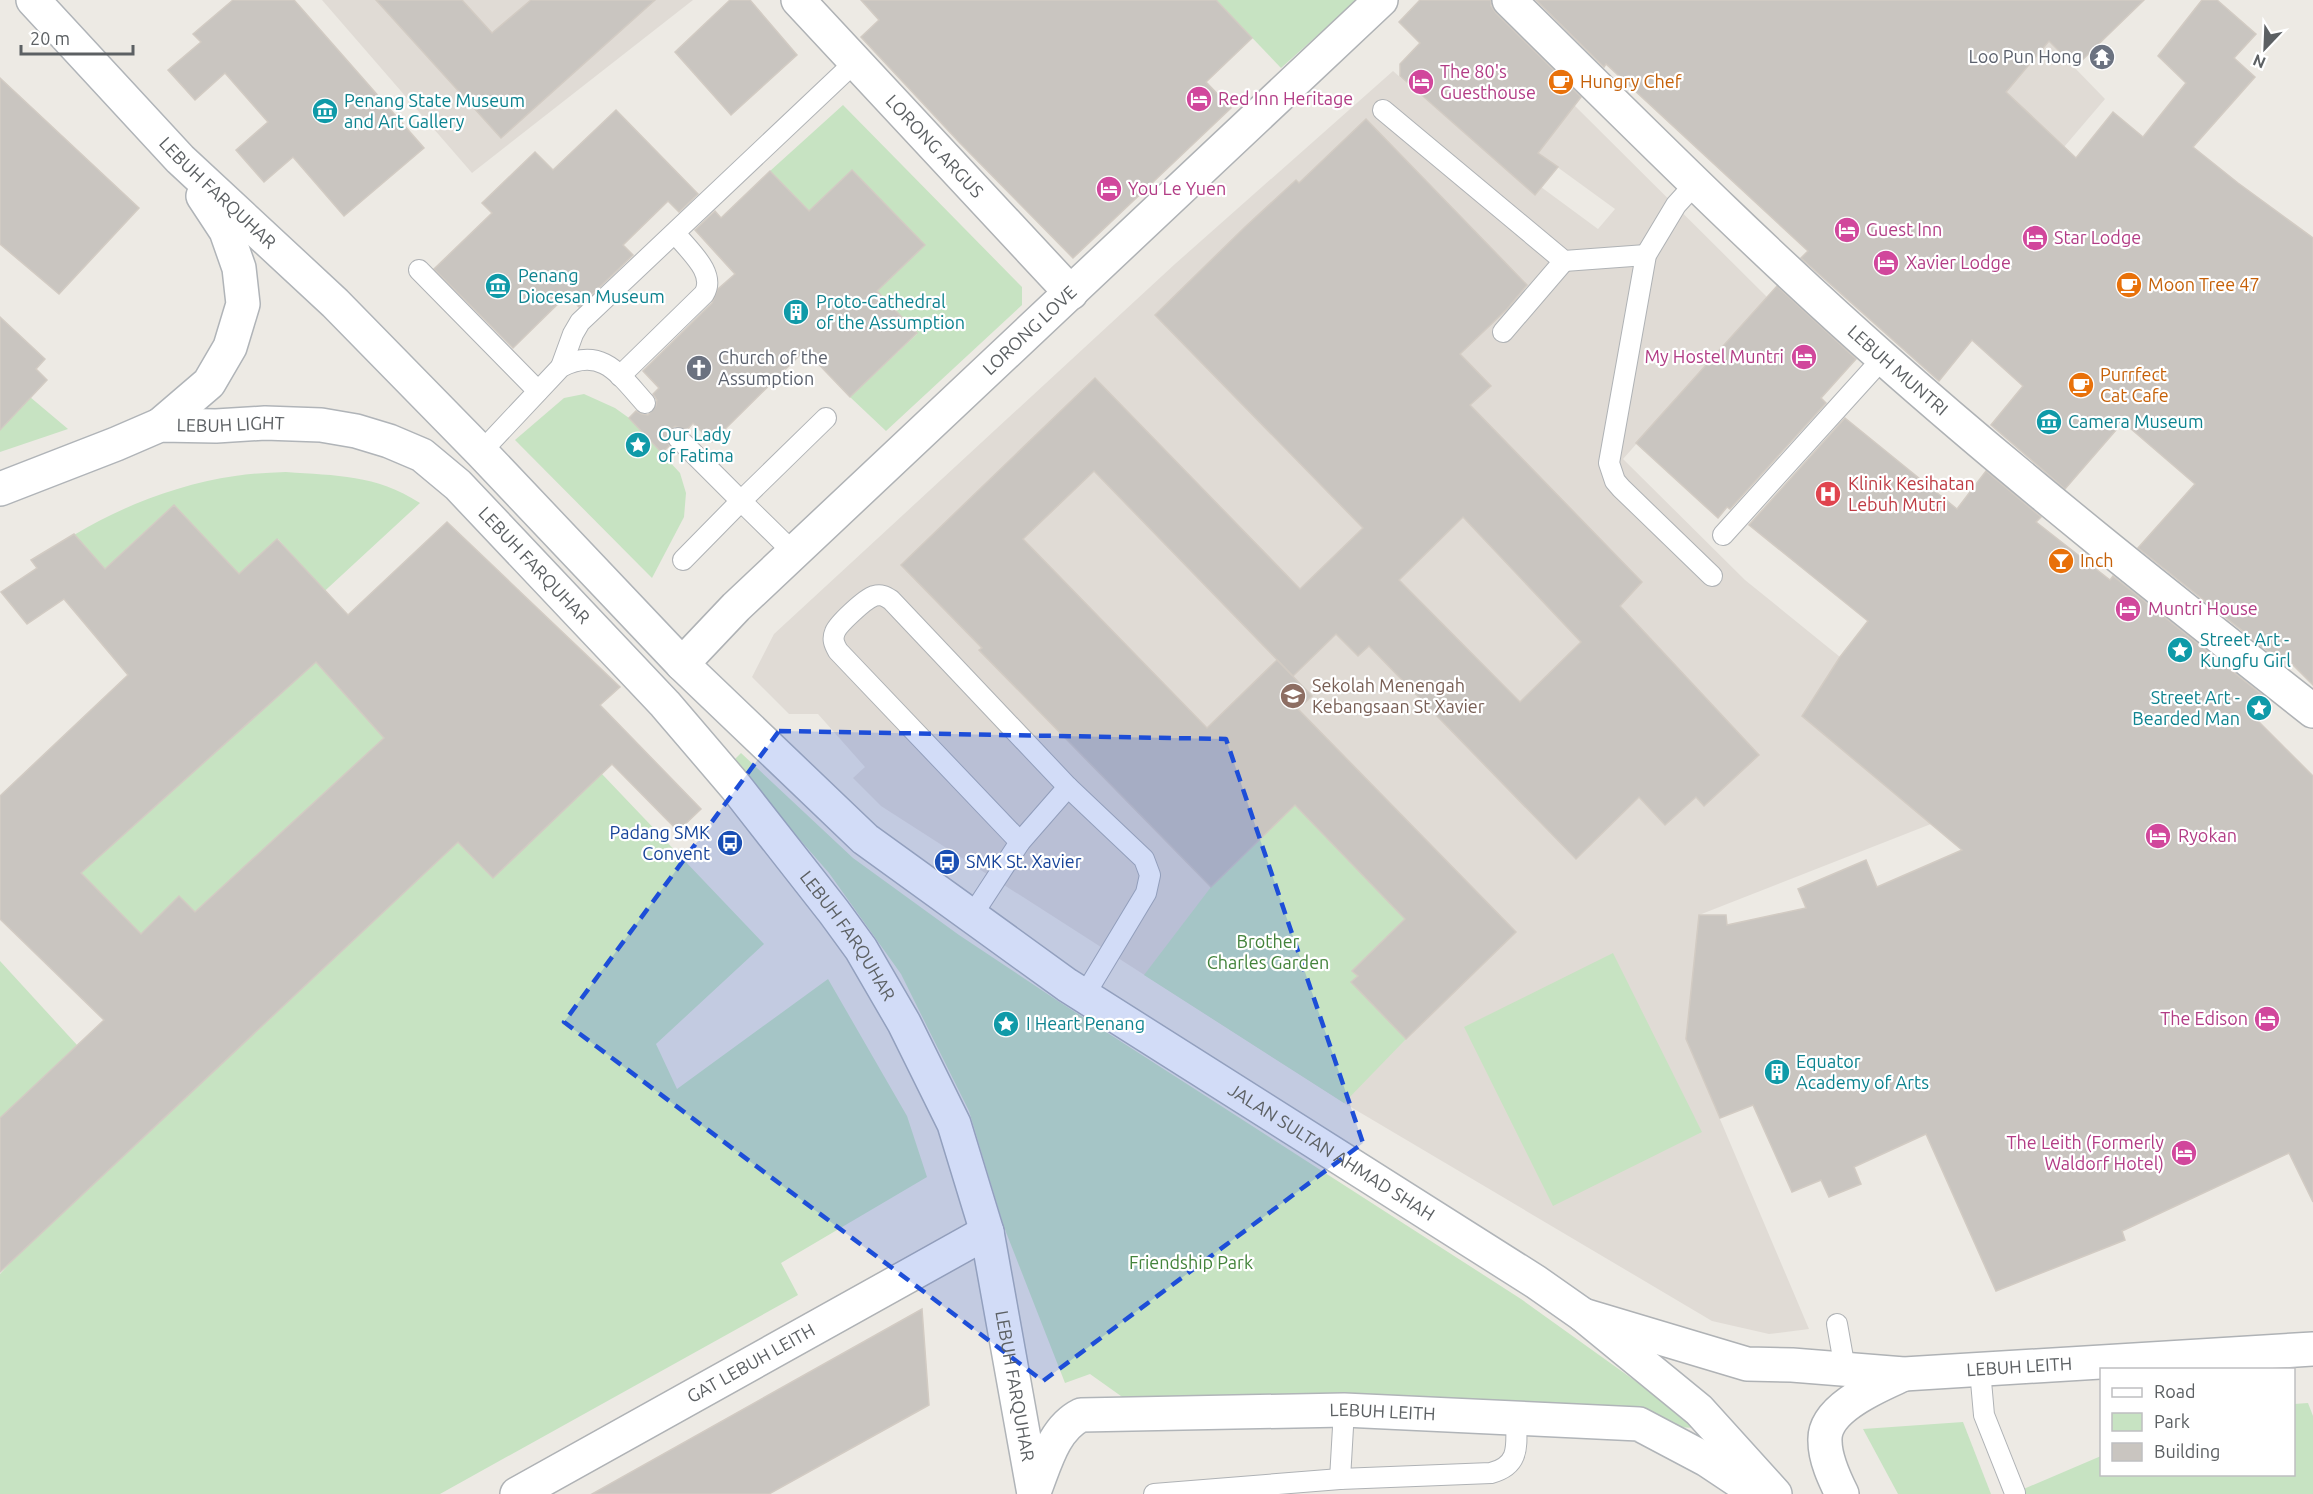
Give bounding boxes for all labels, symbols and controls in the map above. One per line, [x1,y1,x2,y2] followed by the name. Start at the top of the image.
[21,18,134,56] scale bar
[2235,18,2295,78] north arrow
[30,28,70,48] text: 20 m
[2087,42,2117,72] temple icon: Loo Pun Hong
[1969,46,2082,66] place label: Loo Pun Hong
[2250,51,2268,72] text: N
[1440,61,1536,102] place label: The 80's Guesthouse
[1406,67,1436,97] hotel icon: The 80's Guesthouse
[1546,67,1576,97] cafe icon: Hungry Chef
[1580,71,1682,91] place label: Hungry Chef
[1184,84,1214,114] hotel icon: Red Inn Heritage
[1218,88,1353,108] place label: Red Inn Heritage
[344,90,525,131] place label: Penang State Museum and Art Gallery
[882,90,988,201] street label: LORONG ARGUS
[310,96,340,126] museum icon: Penang State Museum and Art Gallery
[156,132,281,252] street label: LEBUH FARQUHAR
[1094,174,1124,204] hotel icon: You Le Yuen
[1128,178,1226,198] place label: You Le Yuen
[1832,215,1862,245] hotel icon: Guest Inn
[1866,219,1942,239] place label: Guest Inn
[2020,223,2050,253] hotel icon: Star Lodge
[2054,227,2141,247] place label: Star Lodge
[1871,248,1901,278] hotel icon: Xavier Lodge
[1906,252,2011,272] place label: Xavier Lodge
[518,265,665,306] place label: Penang Diocesan Museum
[2114,270,2144,300] cafe icon: Moon Tree 47
[483,271,513,301] museum icon: Penang Diocesan Museum
[2148,274,2260,294] place label: Moon Tree 47
[978,281,1080,378] street label: LORONG LOVE
[816,291,965,332] place label: Proto-Cathedral of the Assumption
[781,297,811,327] building icon: Proto-Cathedral of the Assumption
[1844,321,1952,419] street label: LEBUH MUNTRI
[1789,342,1819,372] hotel icon: My Hostel Muntri
[1644,346,1784,366] place label: My Hostel Muntri
[718,347,828,388] place label: Church of the Assumption
[684,353,714,383] church icon: Church of the Assumption
[2100,364,2169,405] place label: Purrfect Cat Cafe
[2066,370,2096,400] cafe icon: Purrfect Cat Cafe
[2034,407,2064,437] museum icon: Camera Museum
[2068,411,2203,431] place label: Camera Museum
[177,412,285,435] street label: LEBUH LIGHT
[658,424,734,465] place label: Our Lady of Fatima
[623,430,653,460] place icon: Our Lady of Fatima
[1848,473,1975,514] place label: Klinik Kesihatan Lebuh Mutri
[1813,479,1843,509] hospital icon: Klinik Kesihatan Lebuh Mutri
[475,502,595,627] street label: LEBUH FARQUHAR
[2046,546,2076,576] bar icon: Inch
[2080,550,2114,570] place label: Inch
[2113,594,2143,624] hotel icon: Muntri House
[2148,598,2258,618] place label: Muntri House
[2200,629,2291,670] place label: Street Art - Kungfu Girl
[2165,635,2195,665] place icon: Street Art - Kungfu Girl
[1312,675,1485,716] place label: Sekolah Menengah Kebangsaan St Xavier
[1278,681,1308,711] school or university icon: Sekolah Menengah Kebangsaan St Xavier
[2132,687,2240,728] place label: Street Art - Bearded Man
[2244,693,2274,723] place icon: Street Art - Bearded Man
[2143,821,2173,851] hotel icon: Ryokan
[610,822,710,863] place label: Padang SMK Convent
[2178,825,2237,845] place label: Ryokan
[715,828,745,858] bus stop icon: Padang SMK Convent
[932,847,962,877] bus stop icon: SMK St. Xavier
[966,851,1082,871] place label: SMK St. Xavier
[797,867,900,1004] street label: LEBUH FARQUHAR
[1207,931,1329,972] park label: Brother Charles Garden
[2252,1004,2282,1034] hotel icon: The Edison
[2160,1008,2248,1028] place label: The Edison
[991,1009,1021,1039] place icon: I Heart Penang
[1026,1013,1145,1033] place label: I Heart Penang
[1796,1051,1929,1092] place label: Equator Academy of Arts
[1762,1057,1792,1087] building icon: Equator Academy of Arts
[1225,1079,1439,1224] street label: JALAN SULTAN AHMAD SHAH
[2007,1132,2164,1174] place label: The Leith (Formerly Waldorf Hotel)
[2169,1138,2199,1168] hotel icon: The Leith (Formerly Waldorf Hotel)
[1129,1252,1253,1272] park label: Friendship Park
[992,1309,1039,1463] street label: LEBUH FARQUHAR
[683,1319,818,1406] street label: GAT LEBUH LEITH
[1966,1353,2073,1379] street label: LEBUH LEITH
[2100,1368,2295,1476] legend
[2154,1381,2196,1401] text: Road
[1329,1399,1436,1423] street label: LEBUH LEITH
[2154,1411,2190,1431] text: Park
[2154,1441,2220,1461] text: Building

